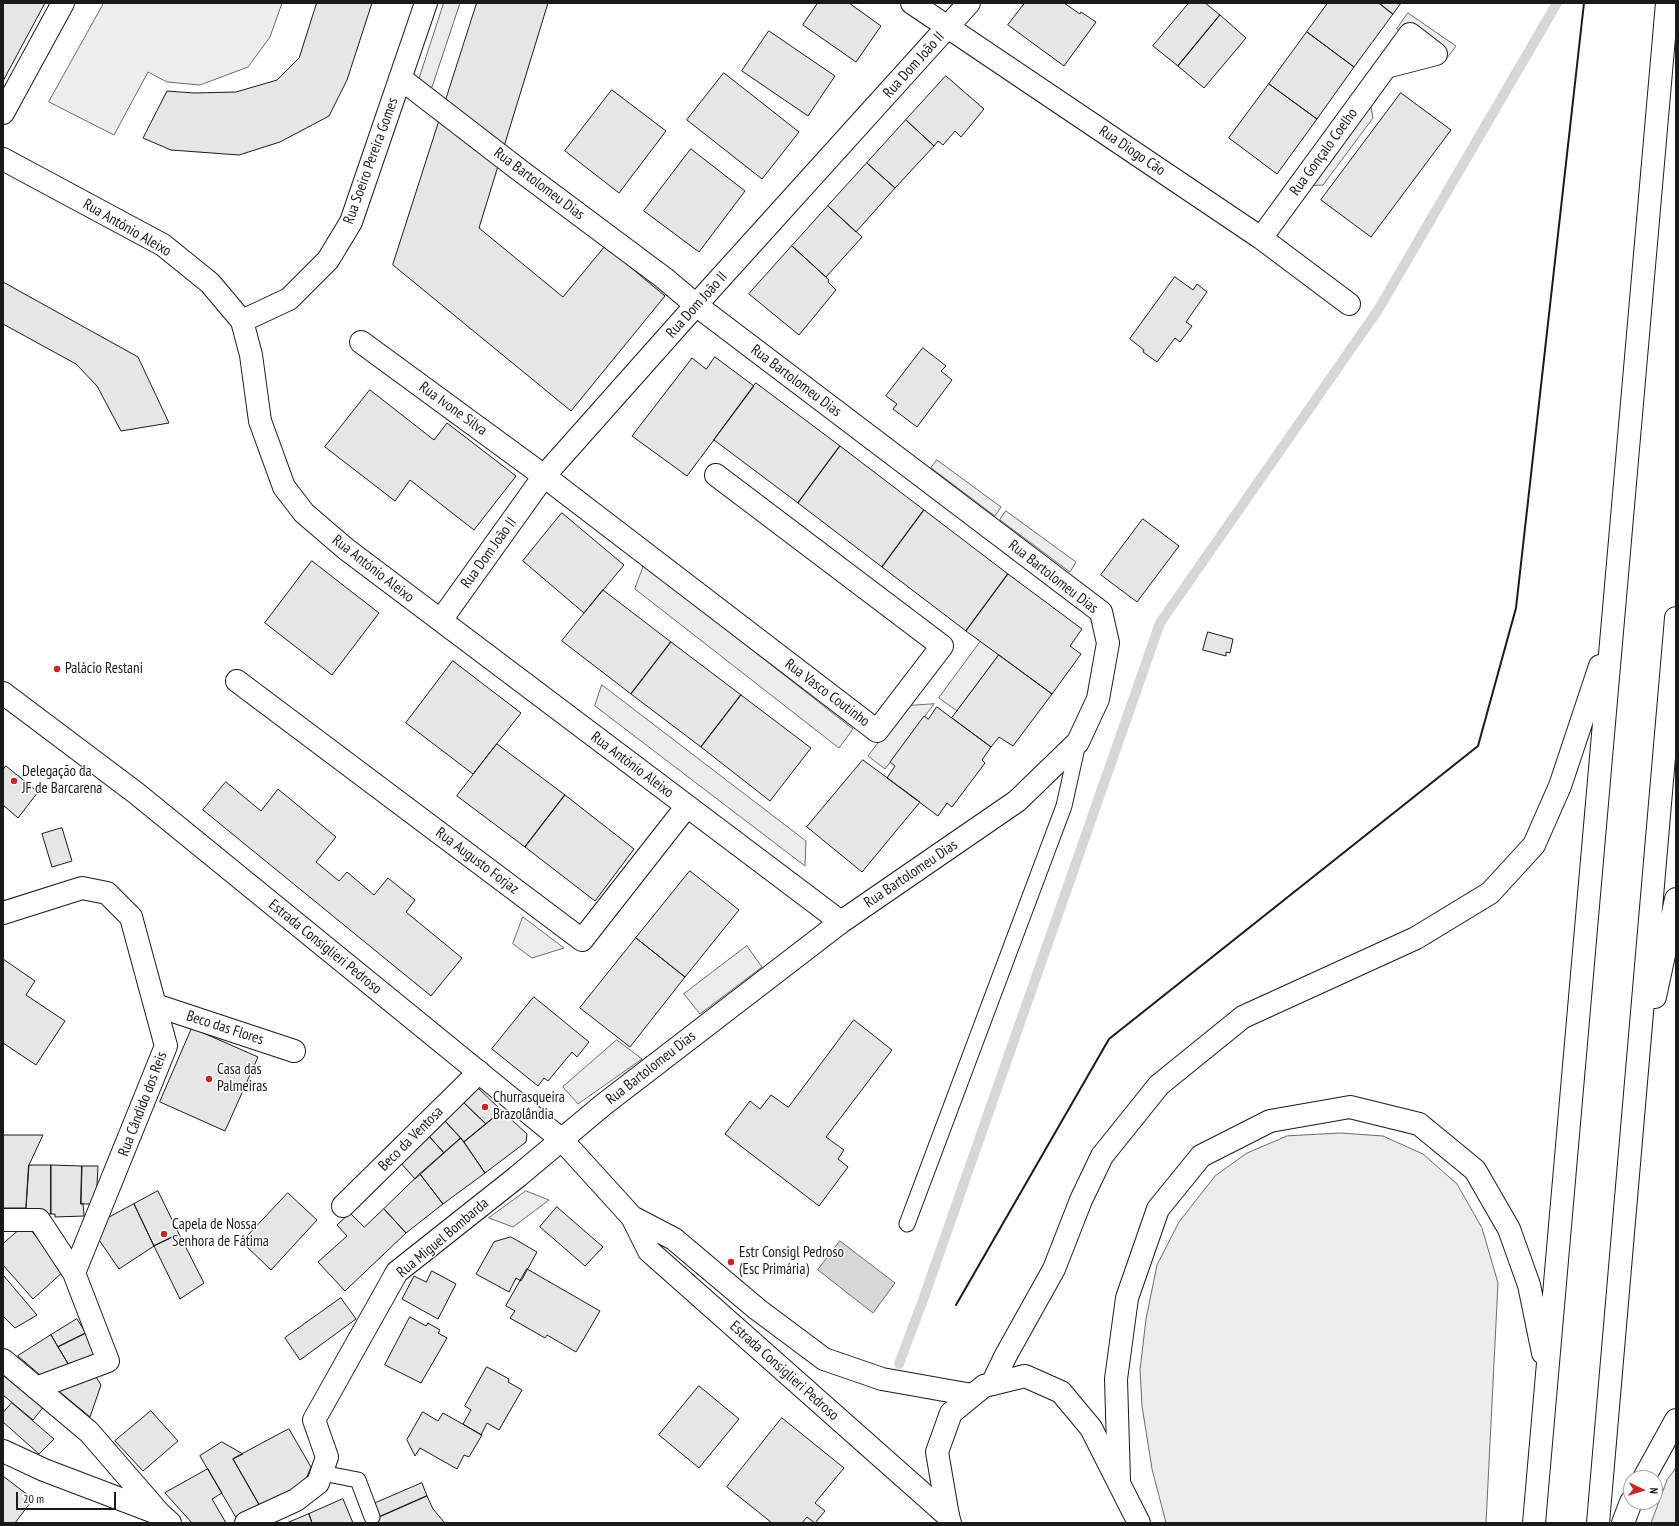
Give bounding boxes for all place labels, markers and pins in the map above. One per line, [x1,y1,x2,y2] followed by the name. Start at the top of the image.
[65,660,143,678] place label: Palácio Restani
[52,664,62,674] marker: Palácio Restani
[22,763,102,798] place label: Delegação da JF de Barcarena
[9,776,19,786] marker: Delegação da JF de Barcarena
[217,1061,267,1096] place label: Casa das Palmeiras
[204,1074,214,1084] marker: Casa das Palmeiras
[493,1089,565,1124] place label: Churrasqueira Brazolândia
[480,1102,490,1112] marker: Churrasqueira Brazolândia
[172,1216,269,1251] place label: Capela de Nossa Senhora de Fátima
[159,1229,169,1239] marker: Capela de Nossa Senhora de Fátima
[739,1244,844,1279] place label: Estr Consigl Pedroso (Esc Primária)
[726,1257,736,1267] marker: Estr Consigl Pedroso (Esc Primária)

